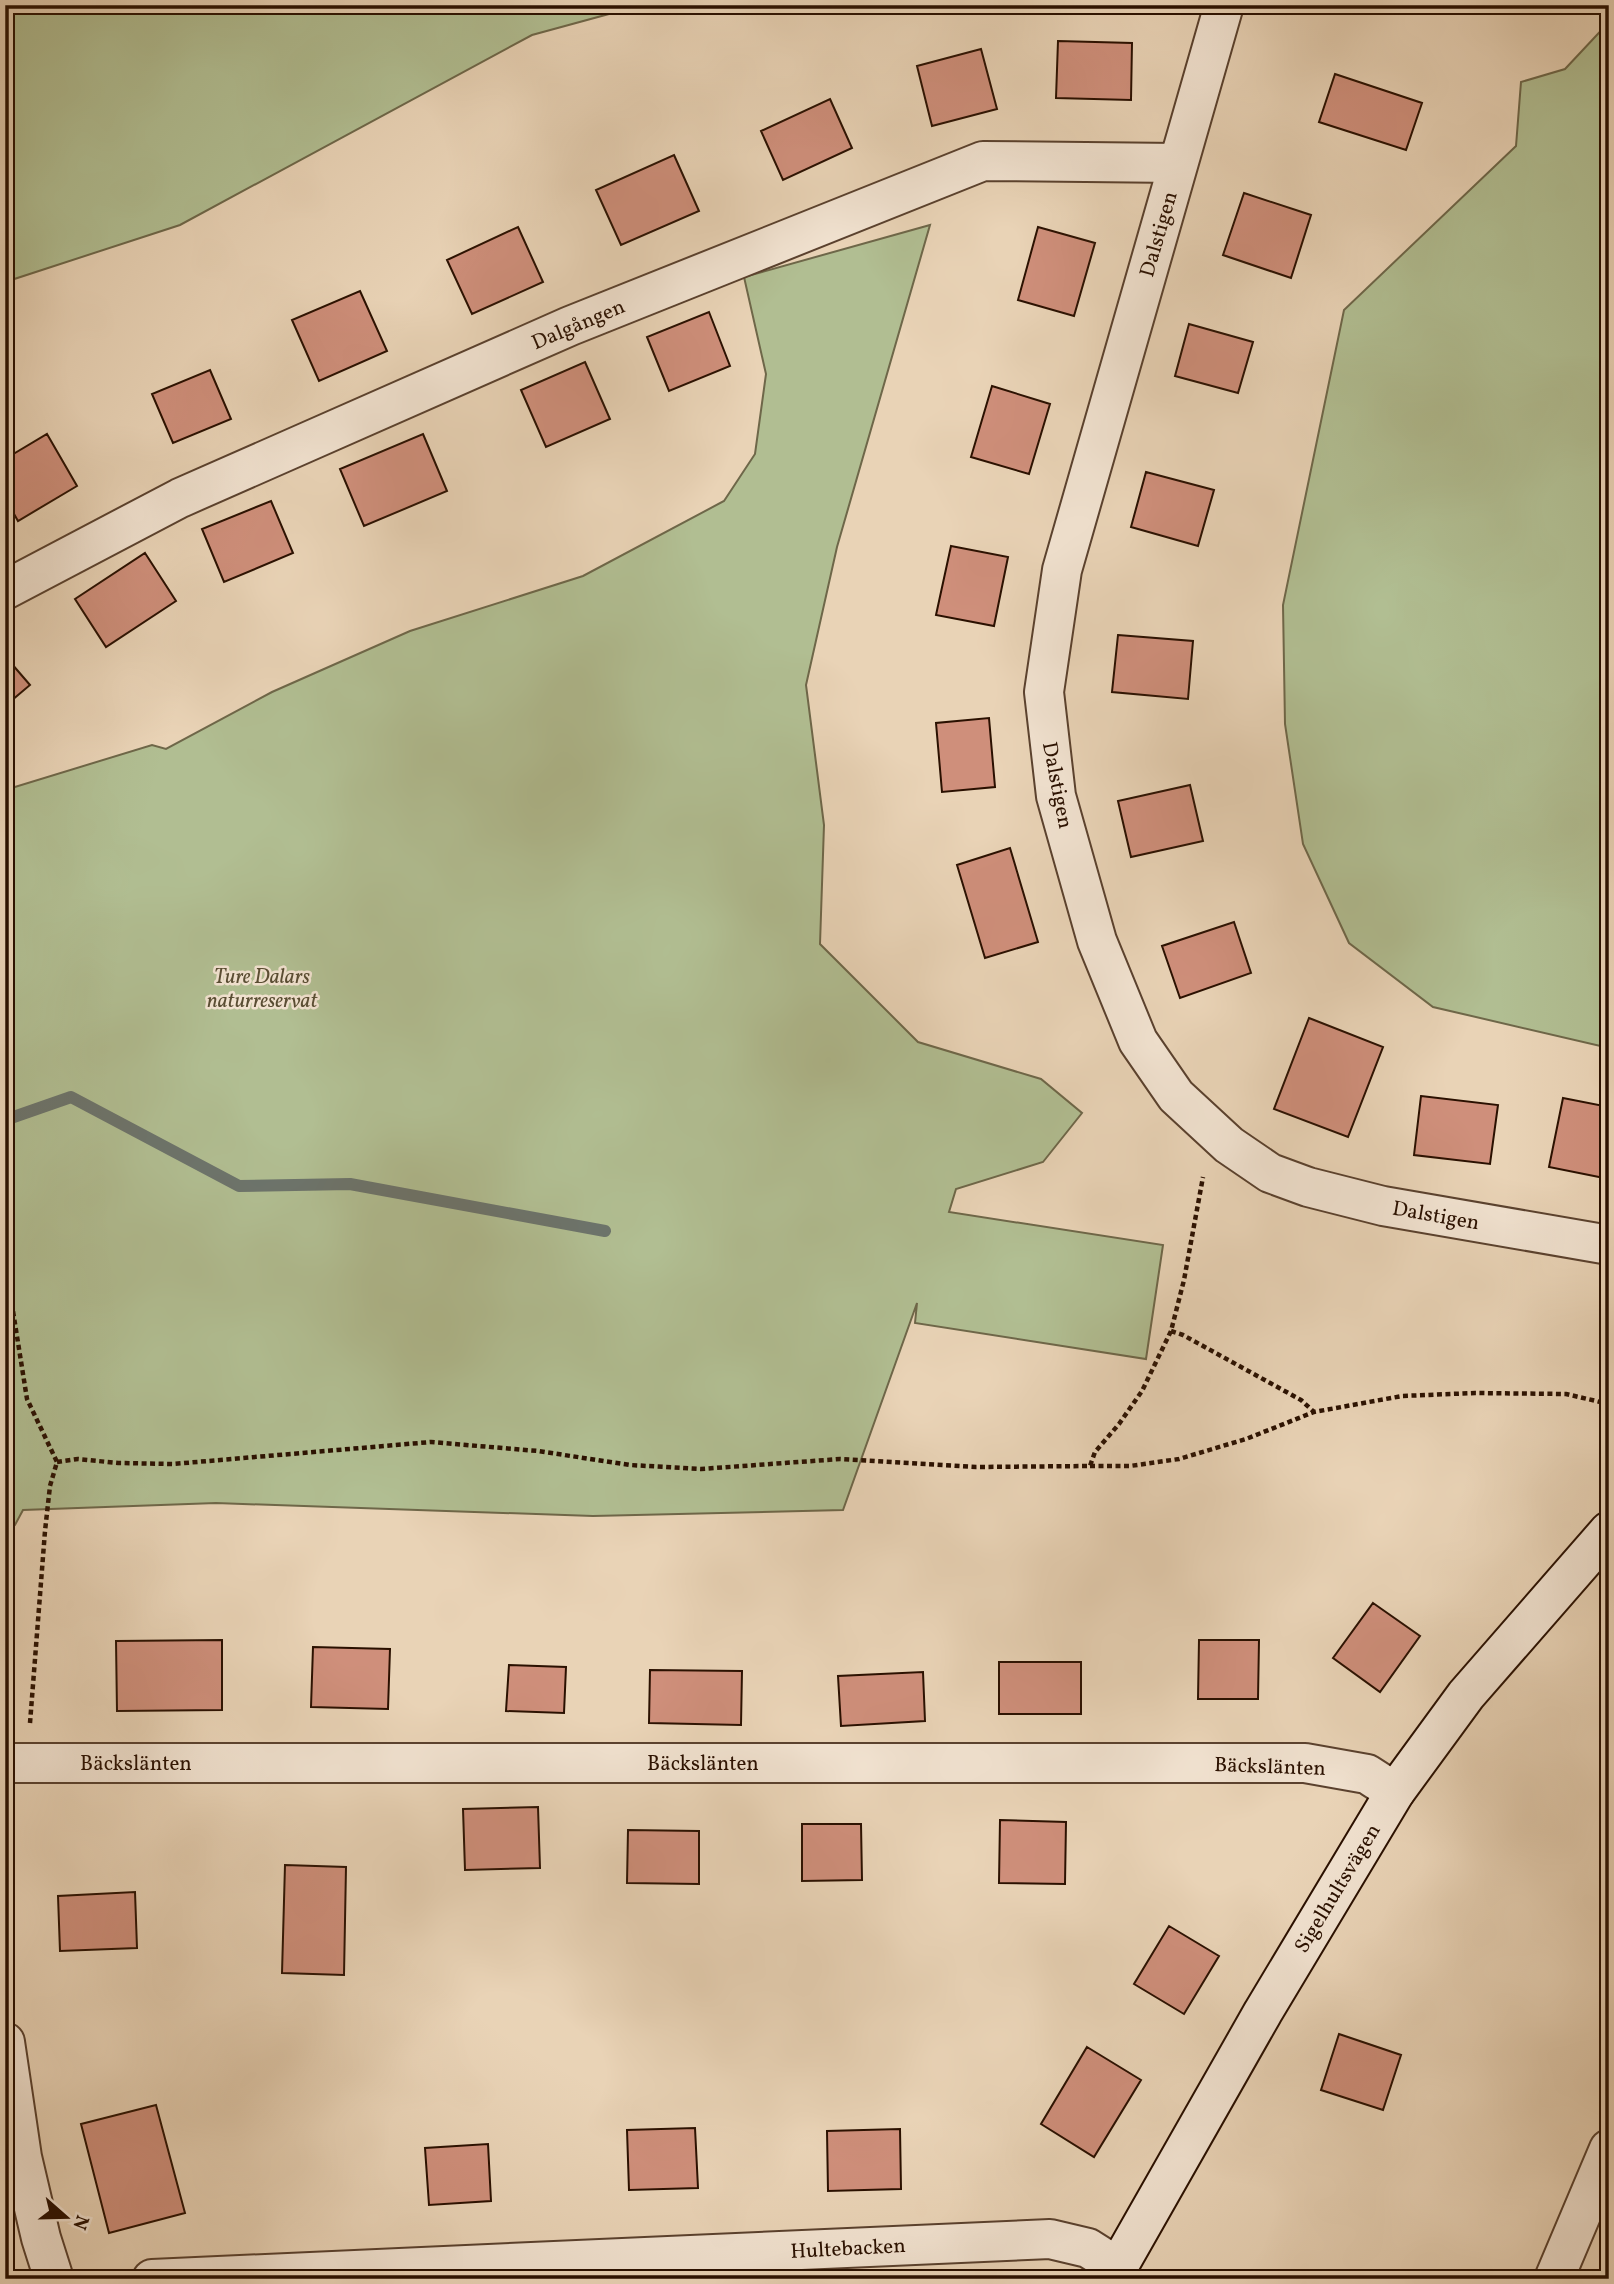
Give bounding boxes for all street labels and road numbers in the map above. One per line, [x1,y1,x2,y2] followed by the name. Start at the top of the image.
[1133,188,1186,281] street label: Dalstigen
[527,293,630,358] street label: Dalgången
[1034,739,1079,831] street label: Dalstigen
[1390,1195,1482,1238] street label: Dalstigen
[80,1750,192,1779] street label: Bäckslänten
[647,1750,759,1779] street label: Bäckslänten
[1214,1751,1326,1784] street label: Bäckslänten
[1288,1819,1388,1959] street label: Sigelhultsvägen
[790,2232,907,2267] street label: Hultebacken

